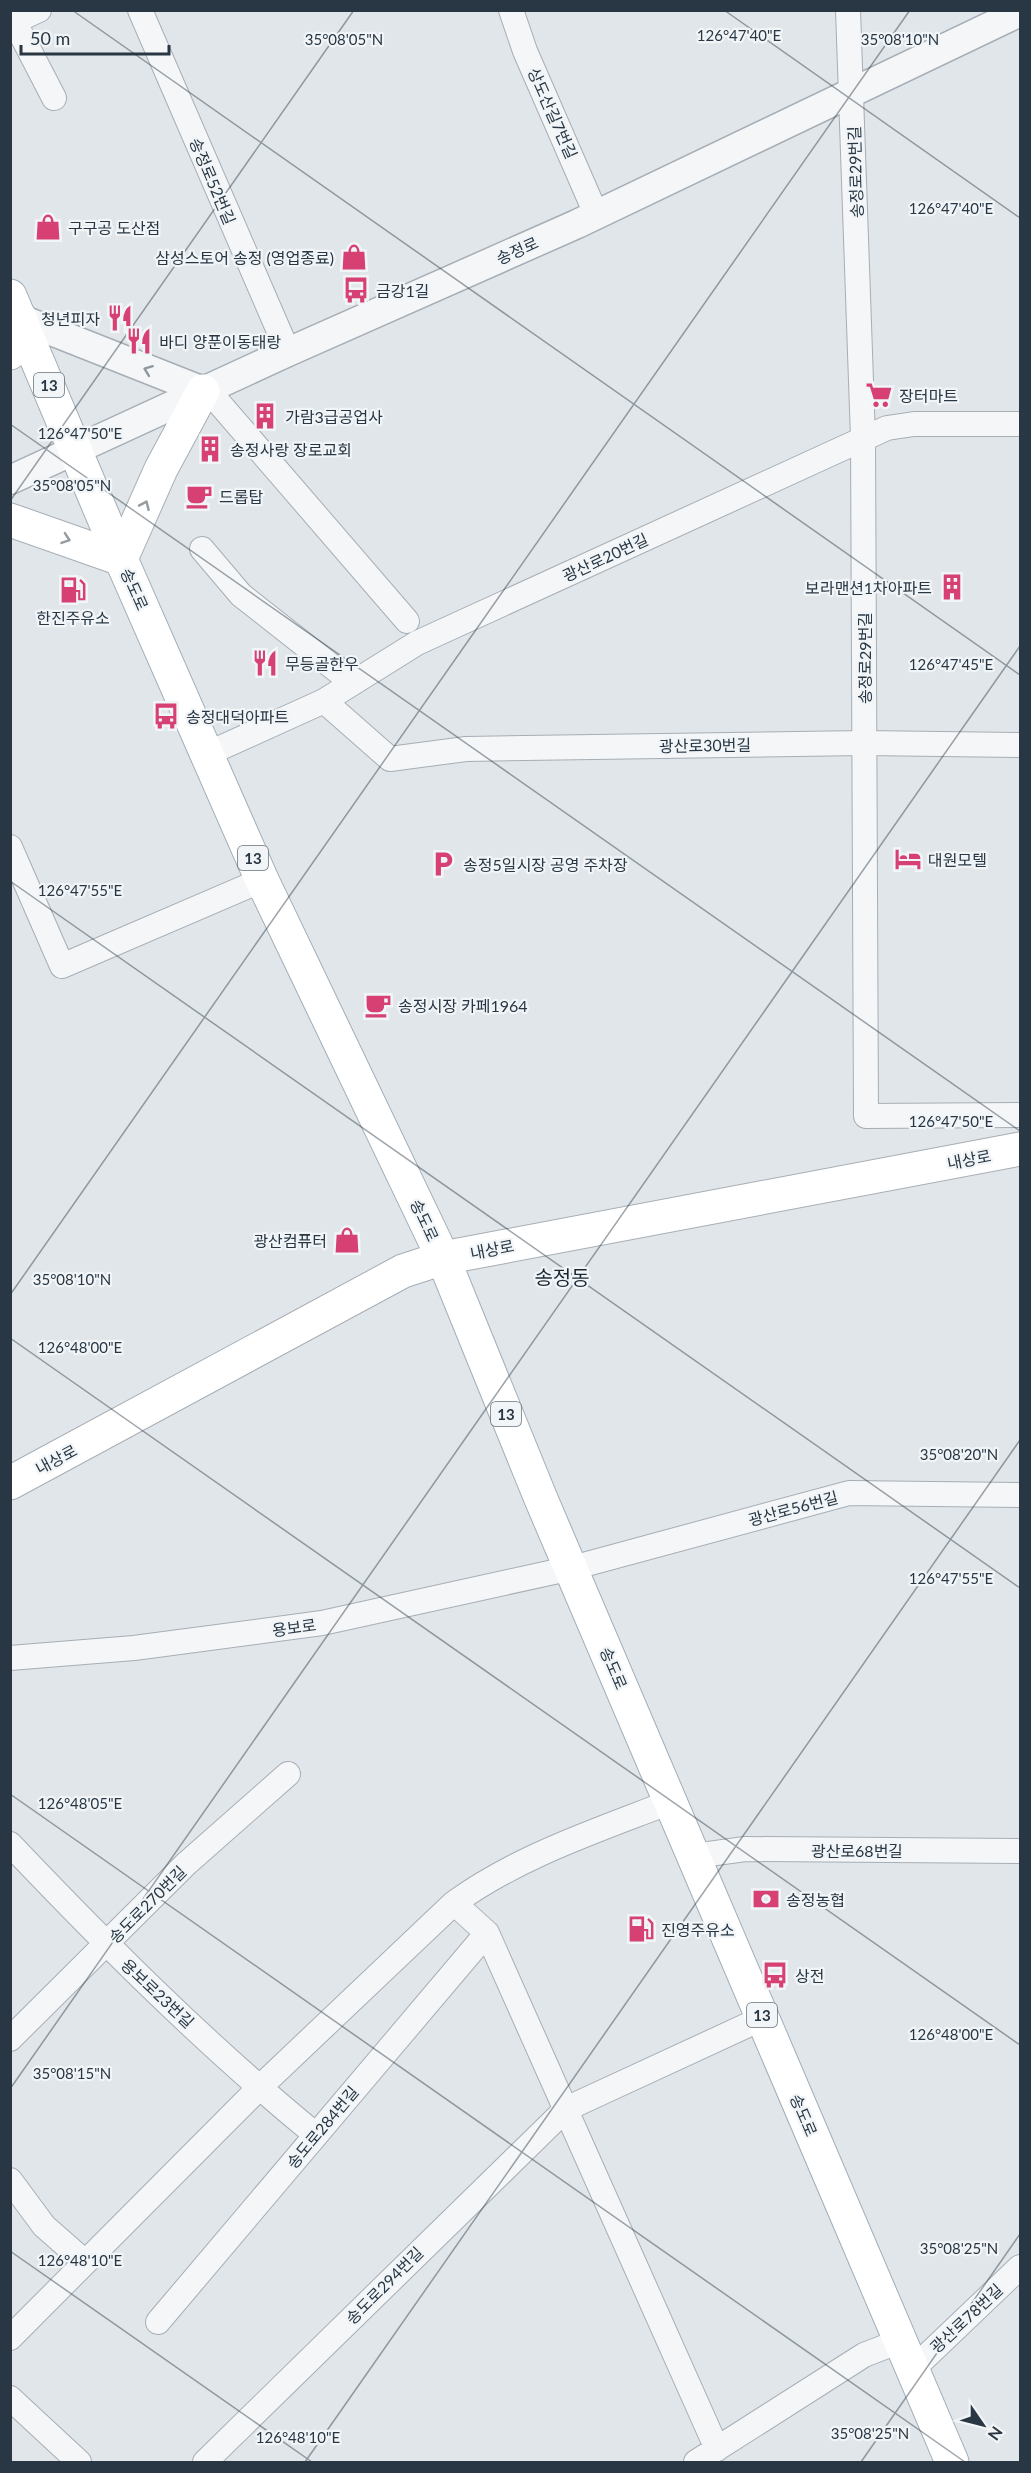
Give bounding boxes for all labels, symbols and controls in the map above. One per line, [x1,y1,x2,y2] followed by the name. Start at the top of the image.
[21,18,170,56] scale bar
[697,26,781,44] text: 126°47'40"E
[30,27,70,49] text: 50 m
[305,30,383,48] text: 35°08'05"N
[861,30,939,48] text: 35°08'10"N
[524,65,582,161] street label: 상도산길7번길
[844,126,866,218] street label: 송정로29번길
[186,135,240,227] street label: 송정로52번길
[909,199,993,217] text: 126°47'40"E
[33,212,63,242] shop icon: 구구공 도산점
[68,218,160,237] place label: 구구공 도산점
[493,232,541,268] street label: 송정로
[339,242,369,272] shop icon: 삼성스토어 송정 (영업종료)
[155,248,334,267] place label: 삼성스토어 송정 (영업종료)
[341,275,371,305] bus stop icon: 금강1길
[376,281,429,300] place label: 금강1길
[105,303,135,333] restaurant icon: 청년피자
[41,309,100,328] place label: 청년피자
[124,326,154,356] restaurant icon: 바디 양푼이동태랑
[159,332,281,351] place label: 바디 양푼이동태랑
[144,365,154,378] one-way arrow
[34,373,64,397] road number: 13
[864,380,894,410] supermarket icon: 장터마트
[899,386,958,405] place label: 장터마트
[250,401,280,431] building icon: 가람3급공업사
[285,407,383,426] place label: 가람3급공업사
[38,424,122,442] text: 126°47'50"E
[195,434,225,464] building icon: 송정사랑 장로교회
[230,440,352,459] place label: 송정사랑 장로교회
[33,476,111,494] text: 35°08'05"N
[184,481,214,511] cafe icon: 드롭탑
[219,487,263,506] place label: 드롭탑
[138,500,150,511] one-way arrow
[559,529,651,585] street label: 광산로20번길
[60,532,71,545] one-way arrow
[117,565,153,613] street label: 송도로
[937,572,967,602] building icon: 보라맨션1차아파트
[58,575,88,605] fuel station icon: 한진주유소
[805,578,932,597] place label: 보라맨션1차아파트
[36,608,110,627] place label: 한진주유소
[855,612,874,704] street label: 송정로29번길
[250,648,280,678] restaurant icon: 무등골한우
[285,654,359,673] place label: 무등골한우
[909,655,993,673] text: 126°47'45"E
[151,701,181,731] bus stop icon: 송정대덕아파트
[186,707,289,726] place label: 송정대덕아파트
[659,735,751,755] street label: 광산로30번길
[893,844,923,874] hotel icon: 대원모텔
[238,846,268,870] road number: 13
[428,849,458,879] parking icon: 송정5일시장 공영 주차장
[928,850,987,869] place label: 대원모텔
[463,855,628,874] place label: 송정5일시장 공영 주차장
[38,881,122,899] text: 126°47'55"E
[363,990,393,1020] cafe icon: 송정시장 카페1964
[398,996,528,1015] place label: 송정시장 카페1964
[909,1112,993,1130] text: 126°47'50"E
[946,1145,993,1173] street label: 내상로
[407,1196,443,1244] street label: 송도로
[332,1225,362,1255] shop icon: 광산컴퓨터
[253,1231,327,1250] place label: 광산컴퓨터
[469,1235,516,1263] street label: 내상로
[534,1265,590,1289] district label: 송정동
[33,1270,111,1288] text: 35°08'10"N
[38,1338,122,1356] text: 126°48'00"E
[491,1402,521,1426] road number: 13
[32,1440,80,1478] street label: 내상로
[920,1445,998,1463] text: 35°08'20"N
[746,1487,840,1529] street label: 광산로56번길
[909,1569,993,1587] text: 126°47'55"E
[271,1614,317,1639] street label: 용보로
[597,1644,631,1692] street label: 송도로
[38,1794,122,1812] text: 126°48'05"E
[811,1841,903,1860] street label: 광산로68번길
[104,1861,190,1947] street label: 송도로270번길
[751,1884,781,1914] bank icon: 송정농협
[786,1890,845,1909] place label: 송정농협
[626,1914,656,1944] fuel station icon: 진영주유소
[661,1920,735,1939] place label: 진영주유소
[118,1955,198,2031] street label: 용보로23번길
[760,1960,790,1990] bus stop icon: 상전
[795,1966,824,1985] place label: 상전
[747,2003,777,2027] road number: 13
[909,2025,993,2043] text: 126°48'00"E
[33,2064,111,2082] text: 35°08'15"N
[282,2082,362,2172] street label: 송도로284번길
[787,2091,821,2139] street label: 송도로
[920,2239,998,2257] text: 35°08'25"N
[341,2242,427,2328] street label: 송도로294번길
[38,2251,122,2269] text: 126°48'10"E
[926,2280,1006,2356] street label: 광산로78번길
[953,2395,1013,2455] north arrow
[984,2423,1007,2444] text: N
[831,2424,909,2442] text: 35°08'25"N
[256,2428,340,2446] text: 126°48'10"E

